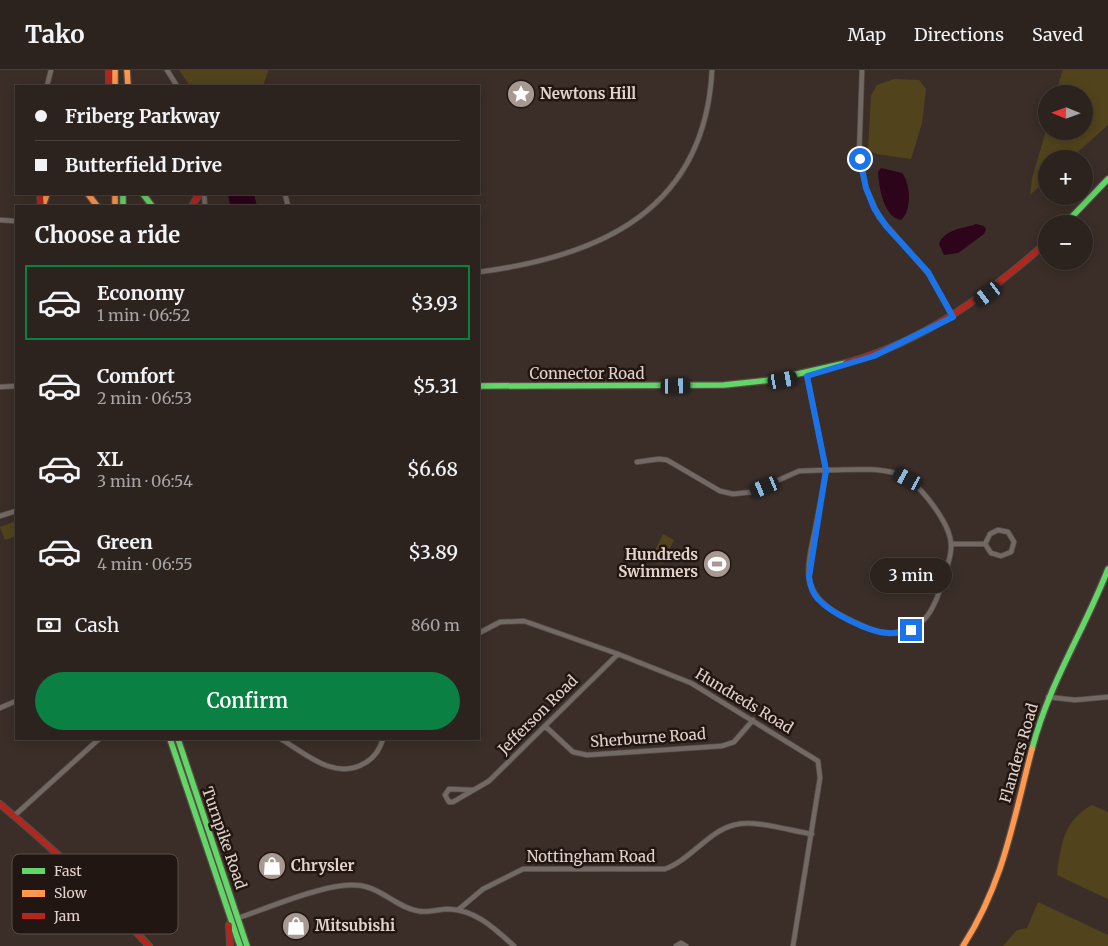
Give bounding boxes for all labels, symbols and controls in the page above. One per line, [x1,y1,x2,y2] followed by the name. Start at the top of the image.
[25,19,85,50] text: Tako
[848,23,886,46] text: Map
[914,23,1004,46] text: Directions
[1032,23,1083,46] text: Saved
[506,79,536,109] place icon: Newtons Hill
[540,84,636,103] place label: Newtons Hill
[1038,85,1092,140] north arrow
[1038,85,1093,270] map controls
[65,104,220,128] text: Friberg Parkway
[849,148,871,170] route start
[1038,150,1093,205] button: +
[65,153,222,177] text: Butterfield Drive
[1038,215,1093,270] button: −
[35,221,180,249] text: Choose a ride
[971,279,1004,309] car
[37,280,82,325] icon: car
[97,281,185,305] text: Economy
[411,291,458,315] text: $3.93
[97,305,190,325] text: 1 min · 06:52
[37,363,82,408] icon: car
[97,364,175,388] text: Comfort
[530,364,644,383] street label: Connector Road
[766,370,799,390] car
[413,374,458,398] text: $5.31
[660,378,691,394] car
[97,388,192,408] text: 2 min · 06:53
[37,446,82,491] icon: car
[97,447,123,471] text: XL
[407,457,458,481] text: $6.68
[891,465,924,493] car
[97,471,193,491] text: 3 min · 06:54
[748,474,781,500] car
[37,529,82,574] icon: car
[97,530,153,554] text: Green
[408,540,458,564] text: $3.89
[618,545,698,581] place label: Hundreds Swimmers
[702,549,732,579] sports icon: Hundreds Swimmers
[97,554,193,574] text: 4 min · 06:55
[870,558,952,592] callout: 3 min
[889,565,933,585] text: 3 min
[35,611,63,639] icon: cash
[75,613,119,637] text: Cash
[411,615,460,635] text: 860 m
[900,619,922,641] route end
[692,664,797,737] street label: Hundreds Road
[493,671,581,759] street label: Jefferson Road
[35,672,460,730] button: Confirm
[995,701,1042,805] street label: Flanders Road
[589,724,706,751] street label: Sherburne Road
[198,784,251,892] street label: Turnpike Road
[527,847,655,866] street label: Nottingham Road
[257,851,287,881] shop icon: Chrysler
[12,854,178,934] legend
[291,856,354,875] place label: Chrysler
[54,862,82,880] text: Fast
[54,884,87,902] text: Slow
[53,907,80,925] text: Jam
[281,911,311,941] shop icon: Mitsubishi
[315,916,395,935] place label: Mitsubishi

